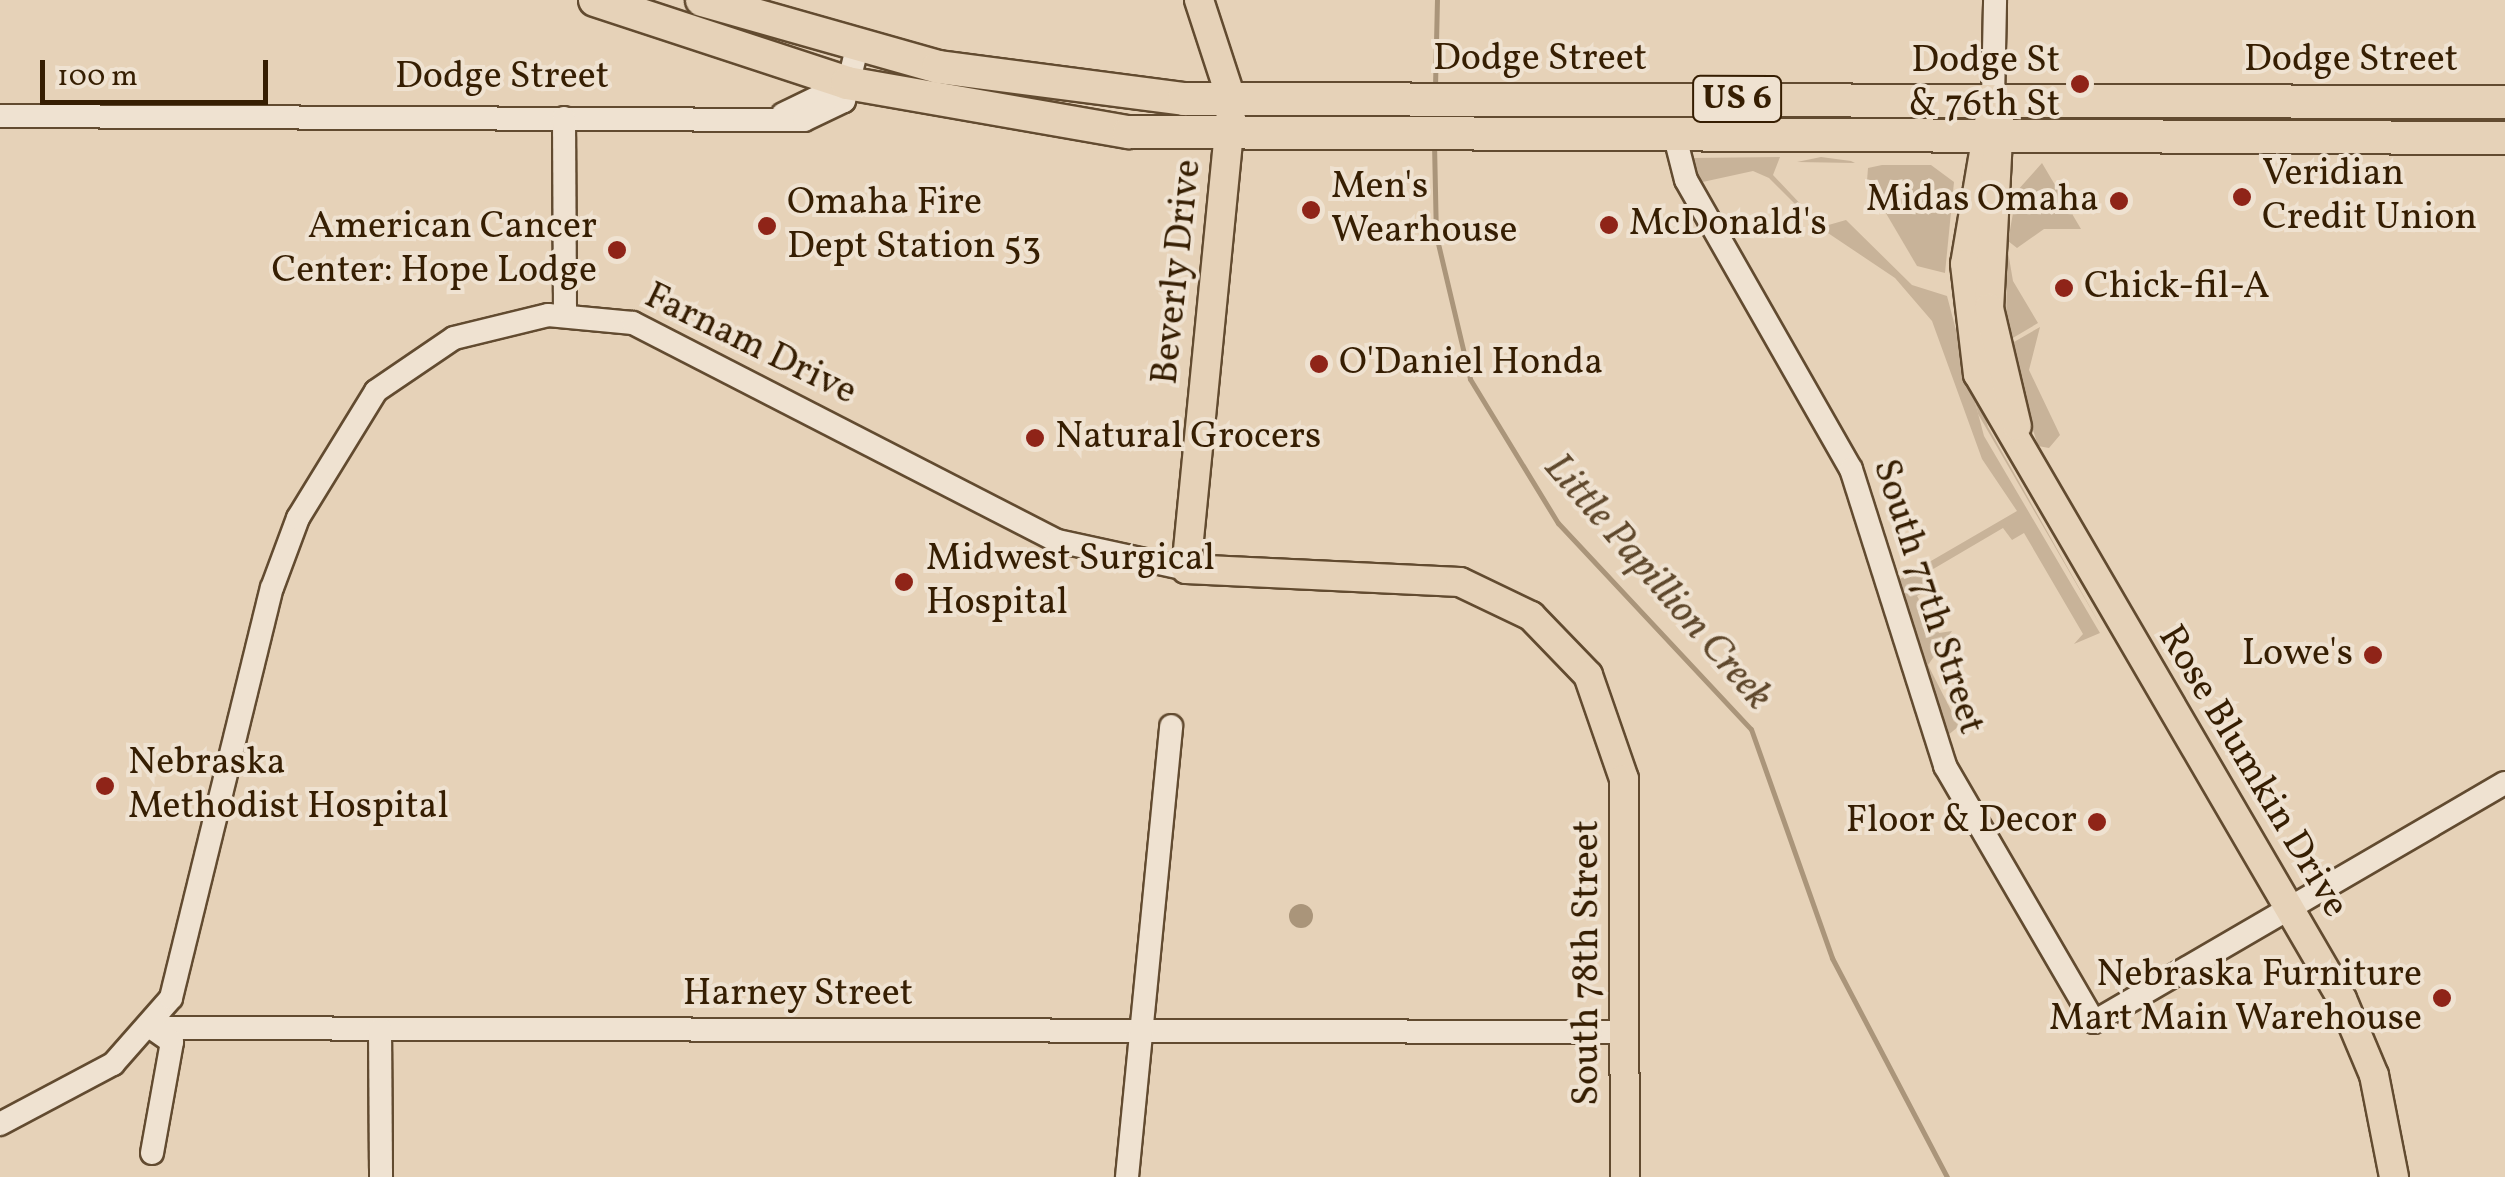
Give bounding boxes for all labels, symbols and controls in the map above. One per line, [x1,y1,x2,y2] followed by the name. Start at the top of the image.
[1433,37,1647,83] street label: Dodge Street
[2244,38,2458,84] street label: Dodge Street
[1909,39,2060,128] place label: Dodge St & 76th St
[45,40,272,102] scale bar
[395,55,609,101] street label: Dodge Street
[57,56,138,98] text: 100 m
[1692,69,1782,129] road number: US 6
[2069,73,2091,95] marker: Dodge St & 76th St
[2262,152,2477,242] place label: Veridian Credit Union
[1143,157,1213,387] street label: Beverly Drive
[1331,165,1518,254] place label: Men's Wearhouse
[1866,178,2099,224] place label: Midas Omaha
[787,181,1041,270] place label: Omaha Fire Dept Station 53
[2231,186,2253,208] marker: Veridian Credit Union
[2108,190,2130,212] marker: Midas Omaha
[1300,199,1322,221] marker: Men's Wearhouse
[1629,202,1827,248] place label: McDonald's
[271,205,597,294] place label: American Cancer Center: Hope Lodge
[1598,214,1620,236] marker: McDonald's
[756,215,778,237] marker: Omaha Fire Dept Station 53
[606,239,628,261] marker: American Cancer Center: Hope Lodge
[2084,265,2270,311] place label: Chick-fil-A
[637,274,863,416] street label: Farnam Drive
[2053,277,2075,299] marker: Chick-fil-A
[1339,341,1603,387] place label: O'Daniel Honda
[1308,353,1330,375] marker: O'Daniel Honda
[1055,415,1321,461] place label: Natural Grocers
[1024,427,1046,449] marker: Natural Grocers
[1533,445,1781,721] water label: Little Papillion Creek
[1861,454,1993,740] street label: South 77th Street
[926,537,1215,626] place label: Midwest Surgical Hospital
[891,569,917,595] marker: Midwest Surgical Hospital
[2147,618,2357,926] street label: Rose Blumkin Drive
[2242,632,2353,678] place label: Lowe's
[2362,644,2384,666] marker: Lowe's
[128,741,449,831] place label: Nebraska Methodist Hospital
[92,773,118,799] marker: Nebraska Methodist Hospital
[1846,799,2077,845] place label: Floor & Decor
[2086,811,2108,833] marker: Floor & Decor
[1565,820,1611,1106] street label: South 78th Street
[2048,953,2422,1042] place label: Nebraska Furniture Mart Main Warehouse
[682,972,914,1018] street label: Harney Street
[2431,987,2453,1009] marker: Nebraska Furniture Mart Main Warehouse

